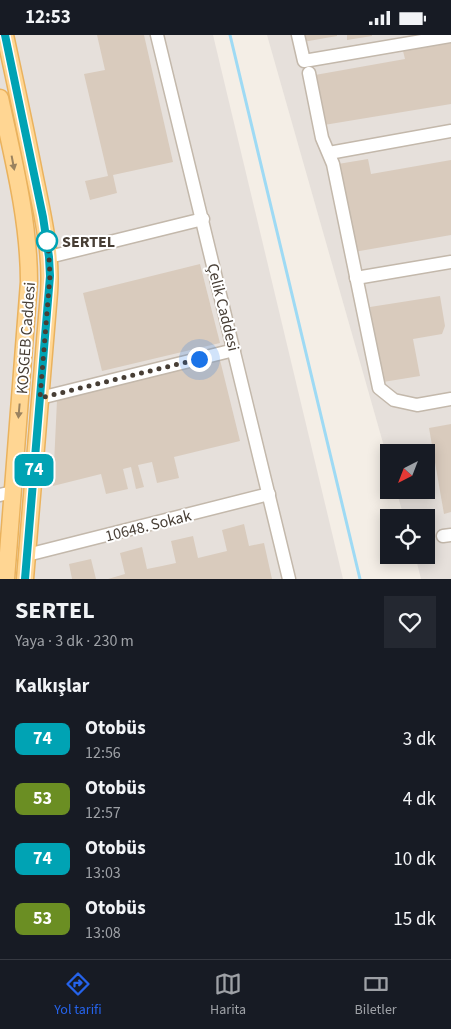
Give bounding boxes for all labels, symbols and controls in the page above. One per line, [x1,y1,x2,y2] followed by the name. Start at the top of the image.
[25,4,71,31] text: 12:53
[10,156,18,172] one-way arrow
[36,230,58,252] marker: SERTEL
[62,231,115,253] place label: SERTEL
[202,261,245,353] street label: Çelik Caddesi
[11,281,41,395] street label: KOSGEB Caddesi
[187,347,212,372] your location
[15,404,23,420] one-way arrow
[380,444,435,499] north arrow
[380,444,435,564] map controls
[12,454,56,486] line badge: 74
[24,457,44,482] text: 74
[103,505,194,547] street label: 10648. Sokak
[380,509,435,564] button: locate
[15,593,95,628] text: SERTEL
[384,596,436,648] button: heart
[15,630,134,652] text: Yaya · 3 dk · 230 m
[15,673,89,700] text: Kalkışlar
[85,715,146,742] text: Otobüs
[33,726,52,751] text: 74
[403,726,436,753] text: 3 dk
[85,742,121,764] text: 12:56
[85,775,146,802] text: Otobüs
[33,786,52,811] text: 53
[403,786,436,813] text: 4 dk
[85,802,121,824] text: 12:57
[85,835,146,862] text: Otobüs
[33,846,52,871] text: 74
[393,846,436,873] text: 10 dk
[85,862,121,884] text: 13:03
[85,895,146,922] text: Otobüs
[33,906,52,931] text: 53
[393,906,436,933] text: 15 dk
[85,922,121,944] text: 13:08
[54,970,102,1020] tab: Yol tarifi
[210,970,246,1020] tab: Harita
[355,970,397,1020] tab: Biletler

